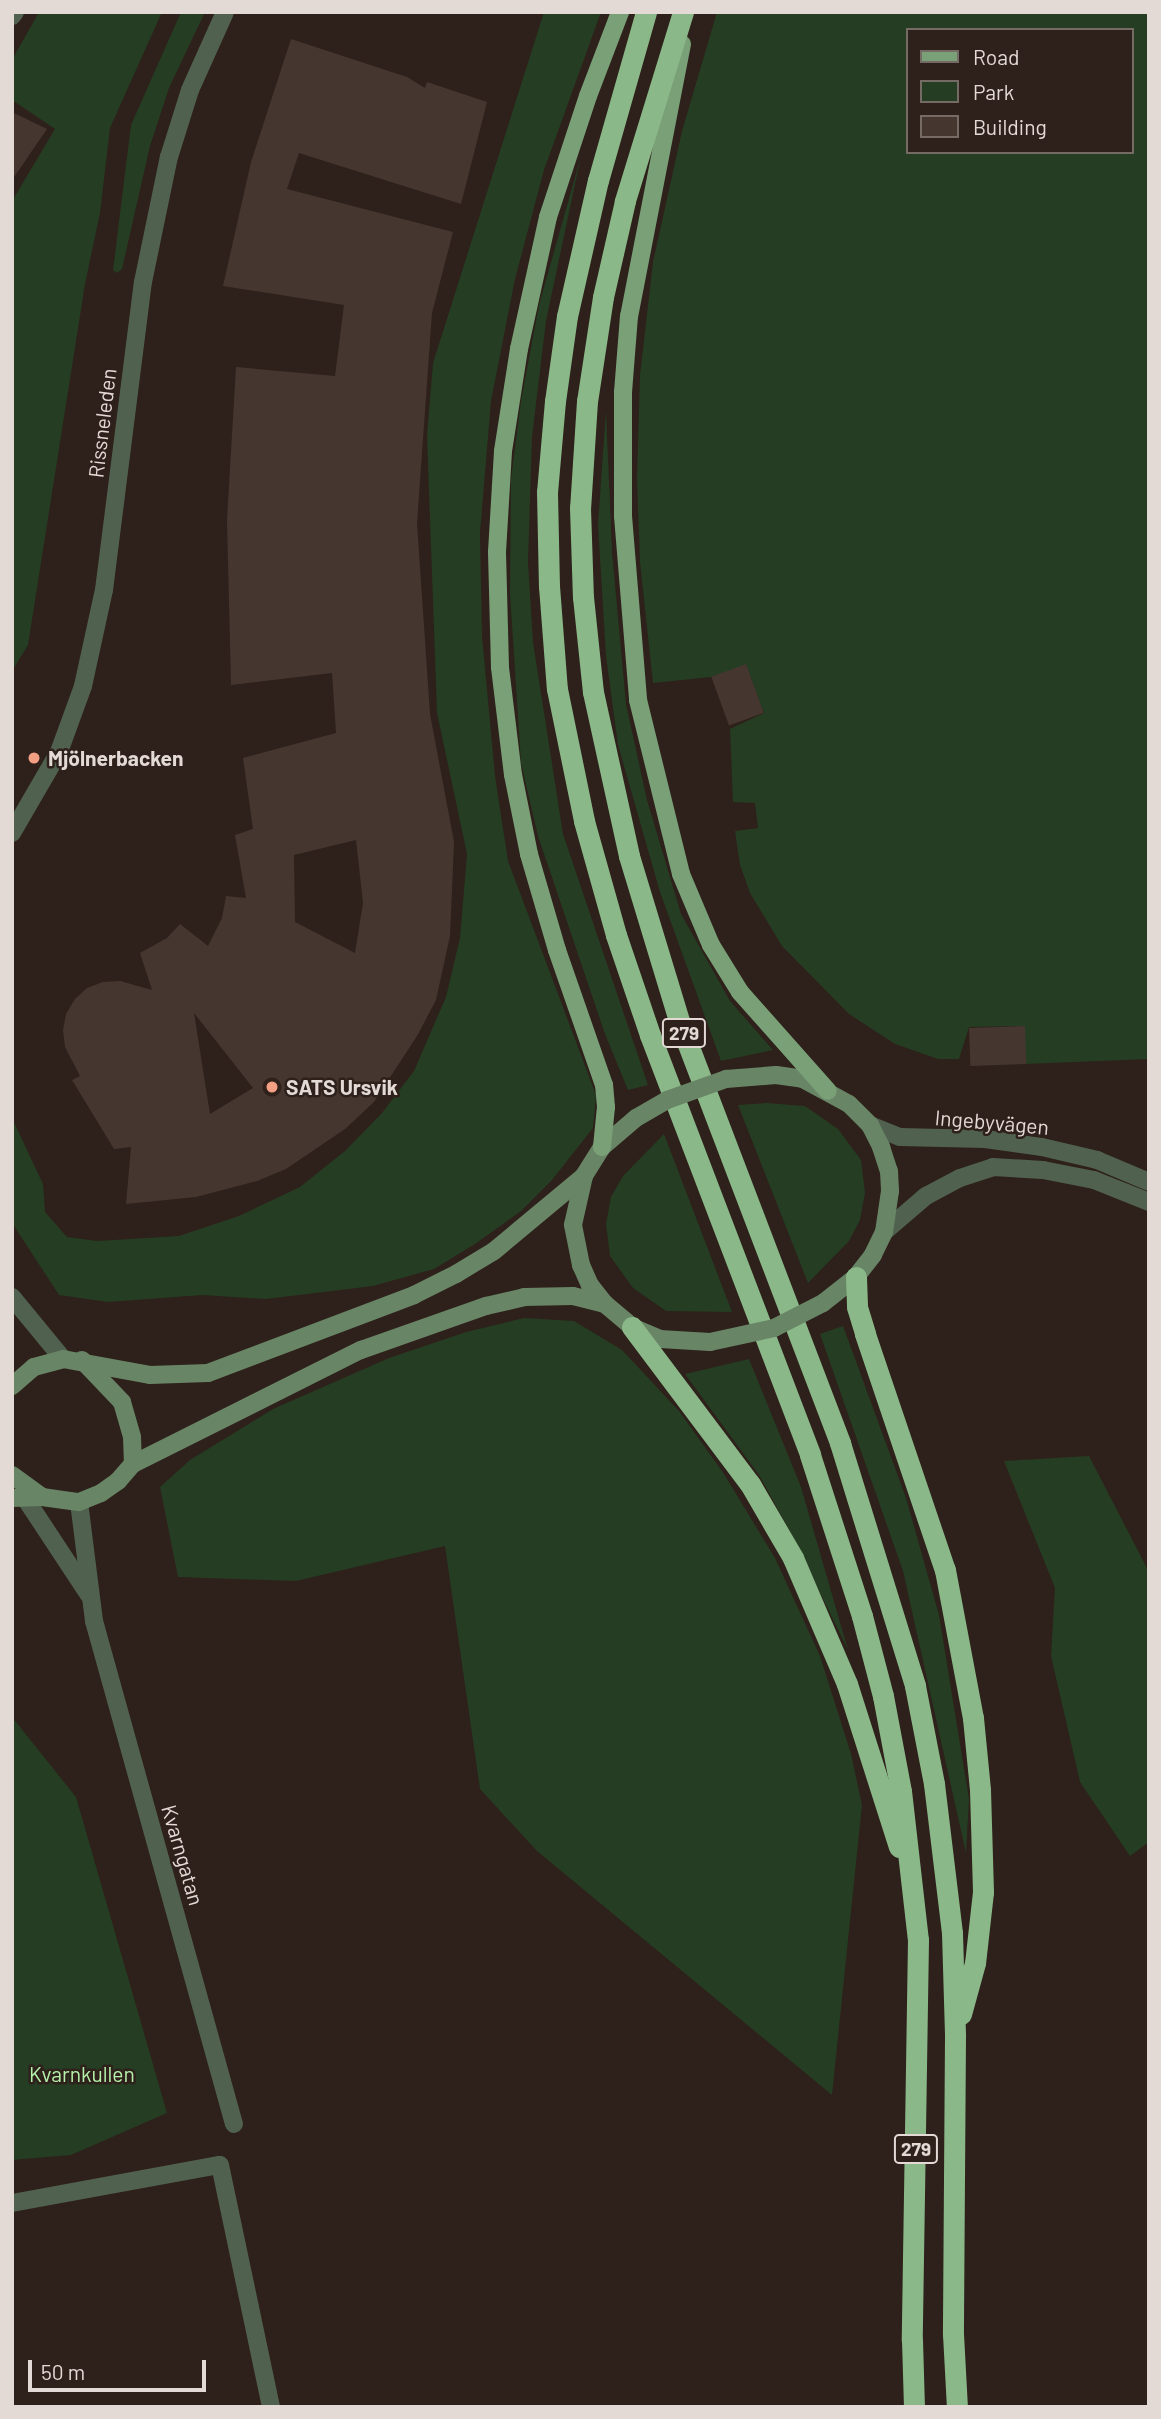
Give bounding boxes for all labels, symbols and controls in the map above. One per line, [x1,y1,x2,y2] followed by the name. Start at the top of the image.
[906,28,1133,154] legend
[973,44,1019,69] text: Road
[973,79,1014,104] text: Park
[973,114,1047,139] text: Building
[83,367,121,479] street label: Rissneleden
[48,745,183,771] place label: Mjölnerbacken
[26,750,42,766] marker: Mjölnerbacken
[661,1018,707,1049] road number: 279
[286,1074,398,1100] place label: SATS Ursvik
[264,1079,280,1095] marker: SATS Ursvik
[934,1104,1050,1140] street label: Ingebyvägen
[157,1802,209,1908] street label: Kvarngatan
[29,2061,135,2087] park label: Kvarnkullen
[893,2134,939,2164] road number: 279
[32,2346,210,2390] scale bar
[41,2359,85,2384] text: 50 m

